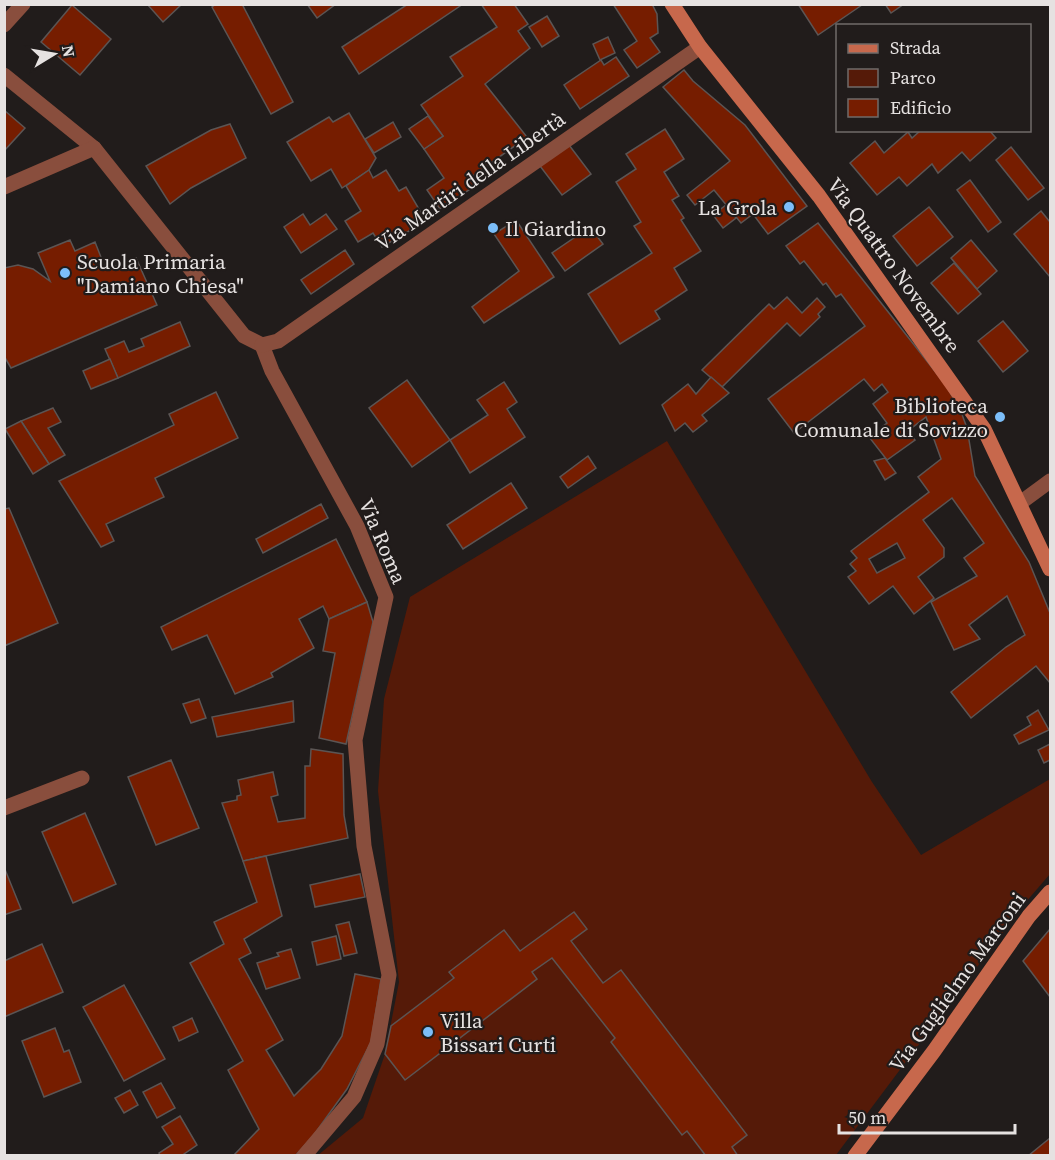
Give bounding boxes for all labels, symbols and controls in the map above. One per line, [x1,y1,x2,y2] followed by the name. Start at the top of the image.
[24,24,84,84] north arrow
[836,24,1031,132] legend
[890,35,941,60] text: Strada
[57,43,81,59] text: N
[890,65,936,90] text: Parco
[890,95,951,120] text: Edificio
[369,104,571,258] street label: Via Martiri della Libertà
[821,171,967,359] street label: Via Quattro Novembre
[698,193,777,222] place label: La Grola
[782,200,796,214] marker: La Grola
[505,214,606,243] place label: Il Giardino
[486,221,500,235] marker: Il Giardino
[77,247,244,300] place label: Scuola Primaria "Damiano Chiesa"
[58,266,72,280] marker: Scuola Primaria "Damiano Chiesa"
[794,391,988,444] place label: Biblioteca Comunale di Sovizzo
[993,410,1007,424] marker: Biblioteca Comunale di Sovizzo
[352,494,414,588] street label: Via Roma
[882,886,1032,1078] street label: Via Guglielmo Marconi
[440,1006,556,1059] place label: Villa Bissari Curti
[421,1025,435,1039] marker: Villa Bissari Curti
[839,1097,1014,1135] scale bar
[848,1105,886,1130] text: 50 m

